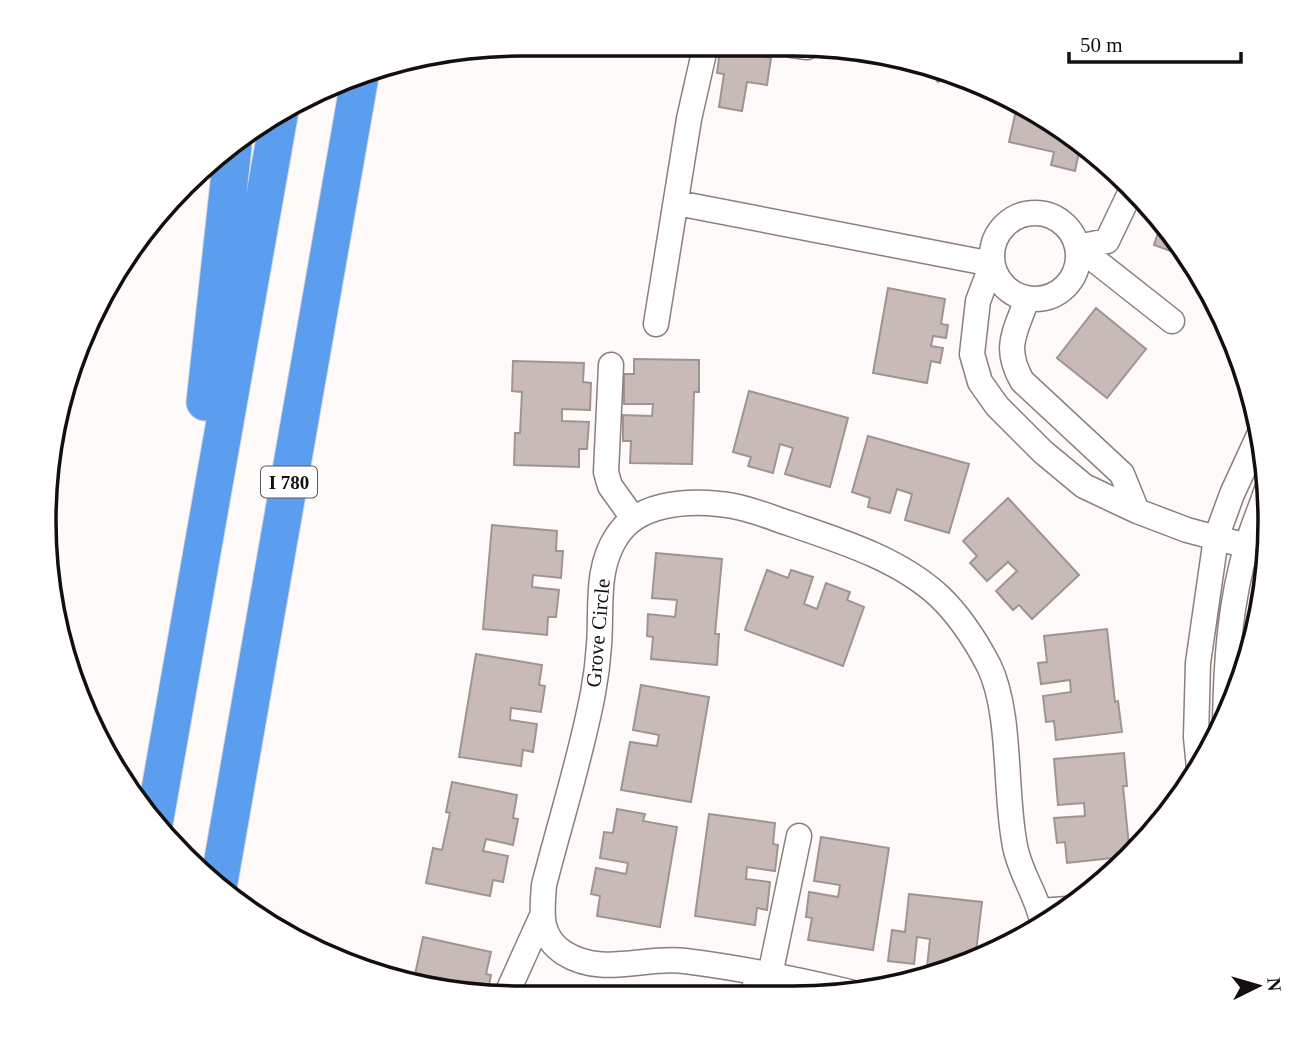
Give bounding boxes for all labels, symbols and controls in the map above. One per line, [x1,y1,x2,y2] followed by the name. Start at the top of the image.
[1069,21,1240,65] scale bar
[1080,33,1123,57] text: 50 m
[261,467,317,498] road number: I 780
[581,578,615,688] street label: Grove Circle
[1223,951,1293,1021] north arrow
[1263,977,1286,993] text: N

